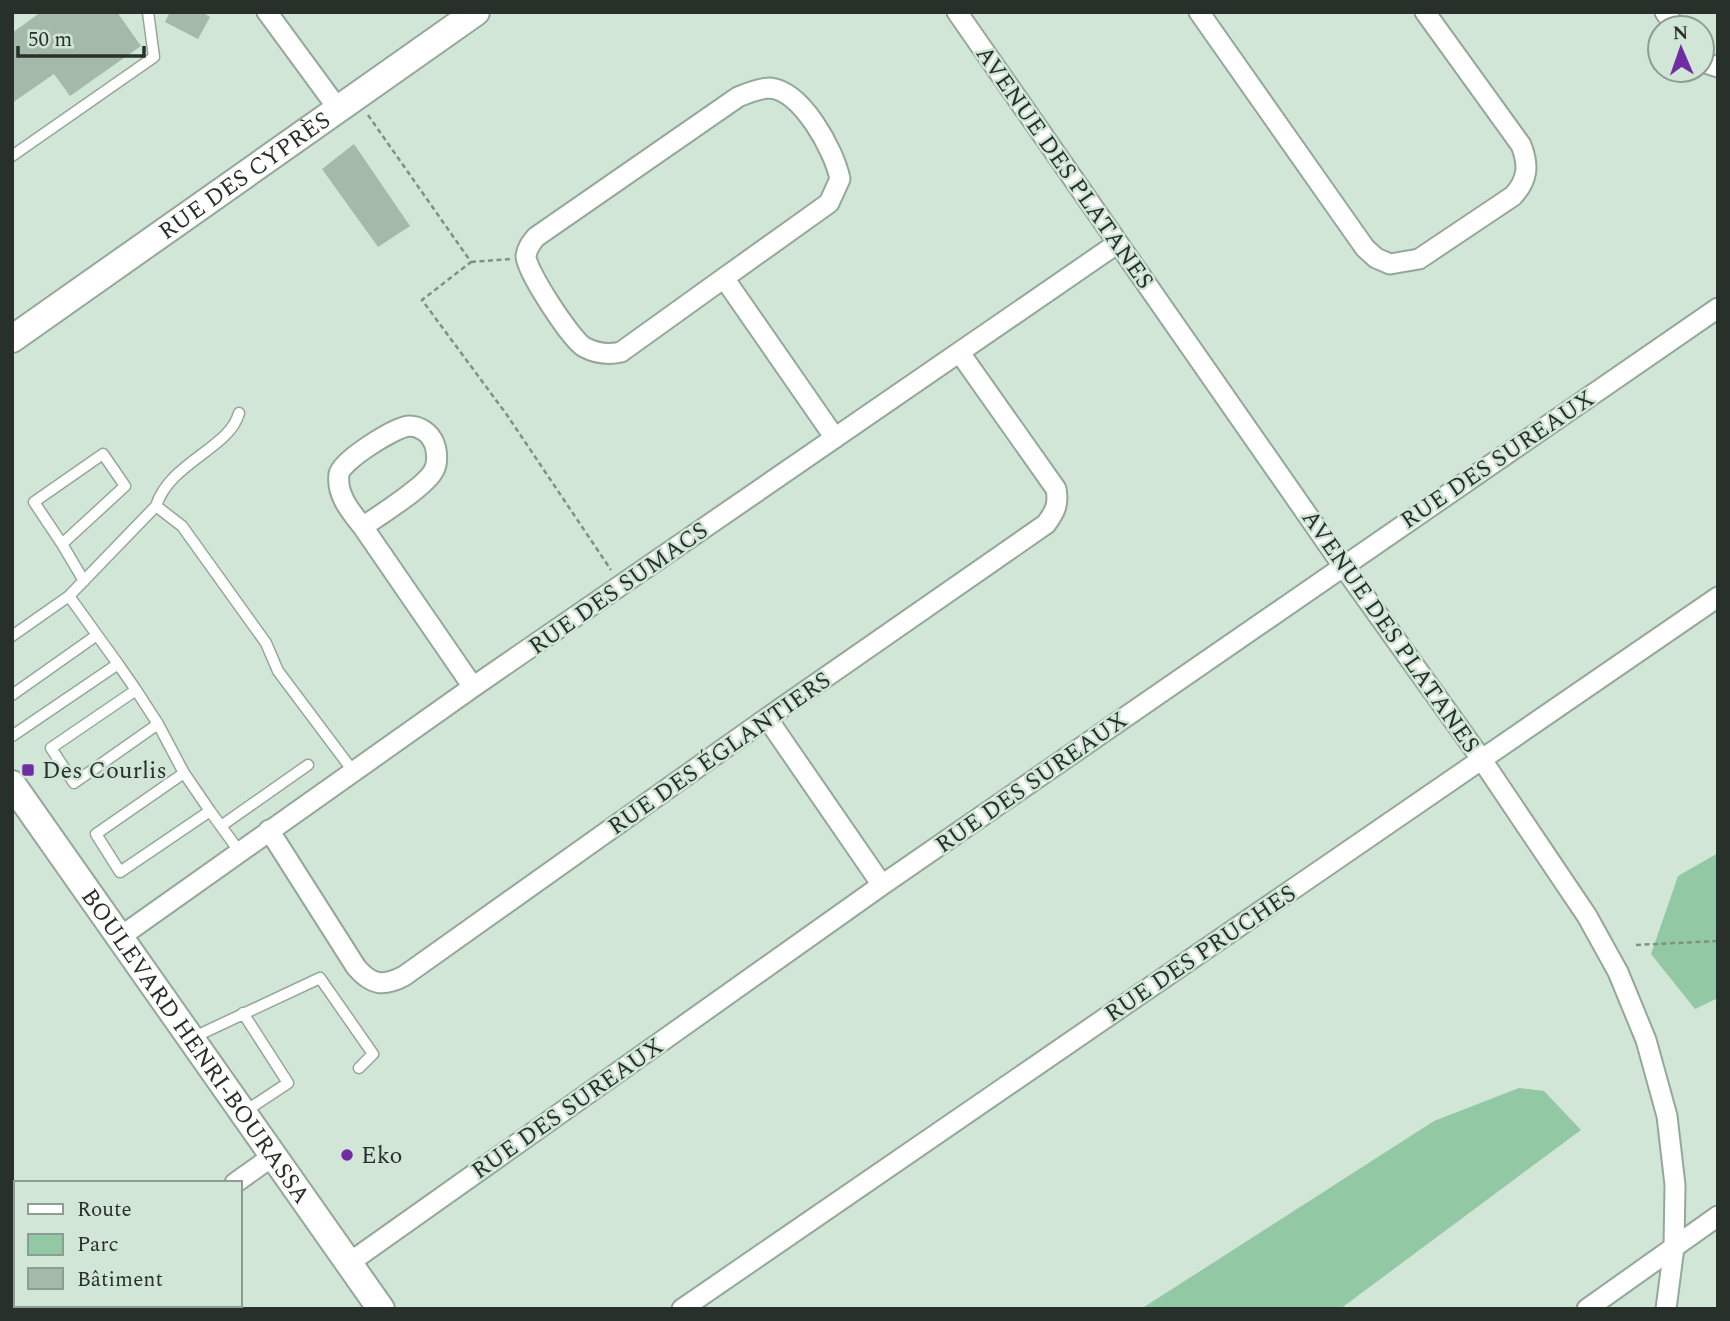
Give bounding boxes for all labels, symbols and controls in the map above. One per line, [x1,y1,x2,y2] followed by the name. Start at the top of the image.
[18,14,144,58] scale bar
[1646,14,1716,84] north arrow
[1672,19,1689,48] text: N
[28,24,72,56] text: 50 m
[966,38,1162,297] street label: AVENUE DES PLATANES
[151,103,338,249] street label: RUE DES CYPRÈS
[1393,381,1602,538] street label: RUE DES SUREAUX
[1292,502,1488,761] street label: AVENUE DES PLATANES
[521,513,716,664] street label: RUE DES SUMACS
[601,663,839,845] street label: RUE DES ÉGLANTIERS
[928,703,1135,863] street label: RUE DES SUREAUX
[42,753,167,789] place label: Des Courlis
[20,762,36,778] marker: Des Courlis
[1097,876,1304,1032] street label: RUE DES PRUCHES
[72,881,319,1212] street label: BOULEVARD HENRI-BOURASSA
[464,1029,671,1189] street label: RUE DES SUREAUX
[361,1138,403,1174] place label: Eko
[339,1147,355,1163] marker: Eko
[14,1181,242,1307] legend
[77,1194,132,1226] text: Route
[77,1229,119,1261] text: Parc
[77,1264,163,1296] text: Bâtiment

